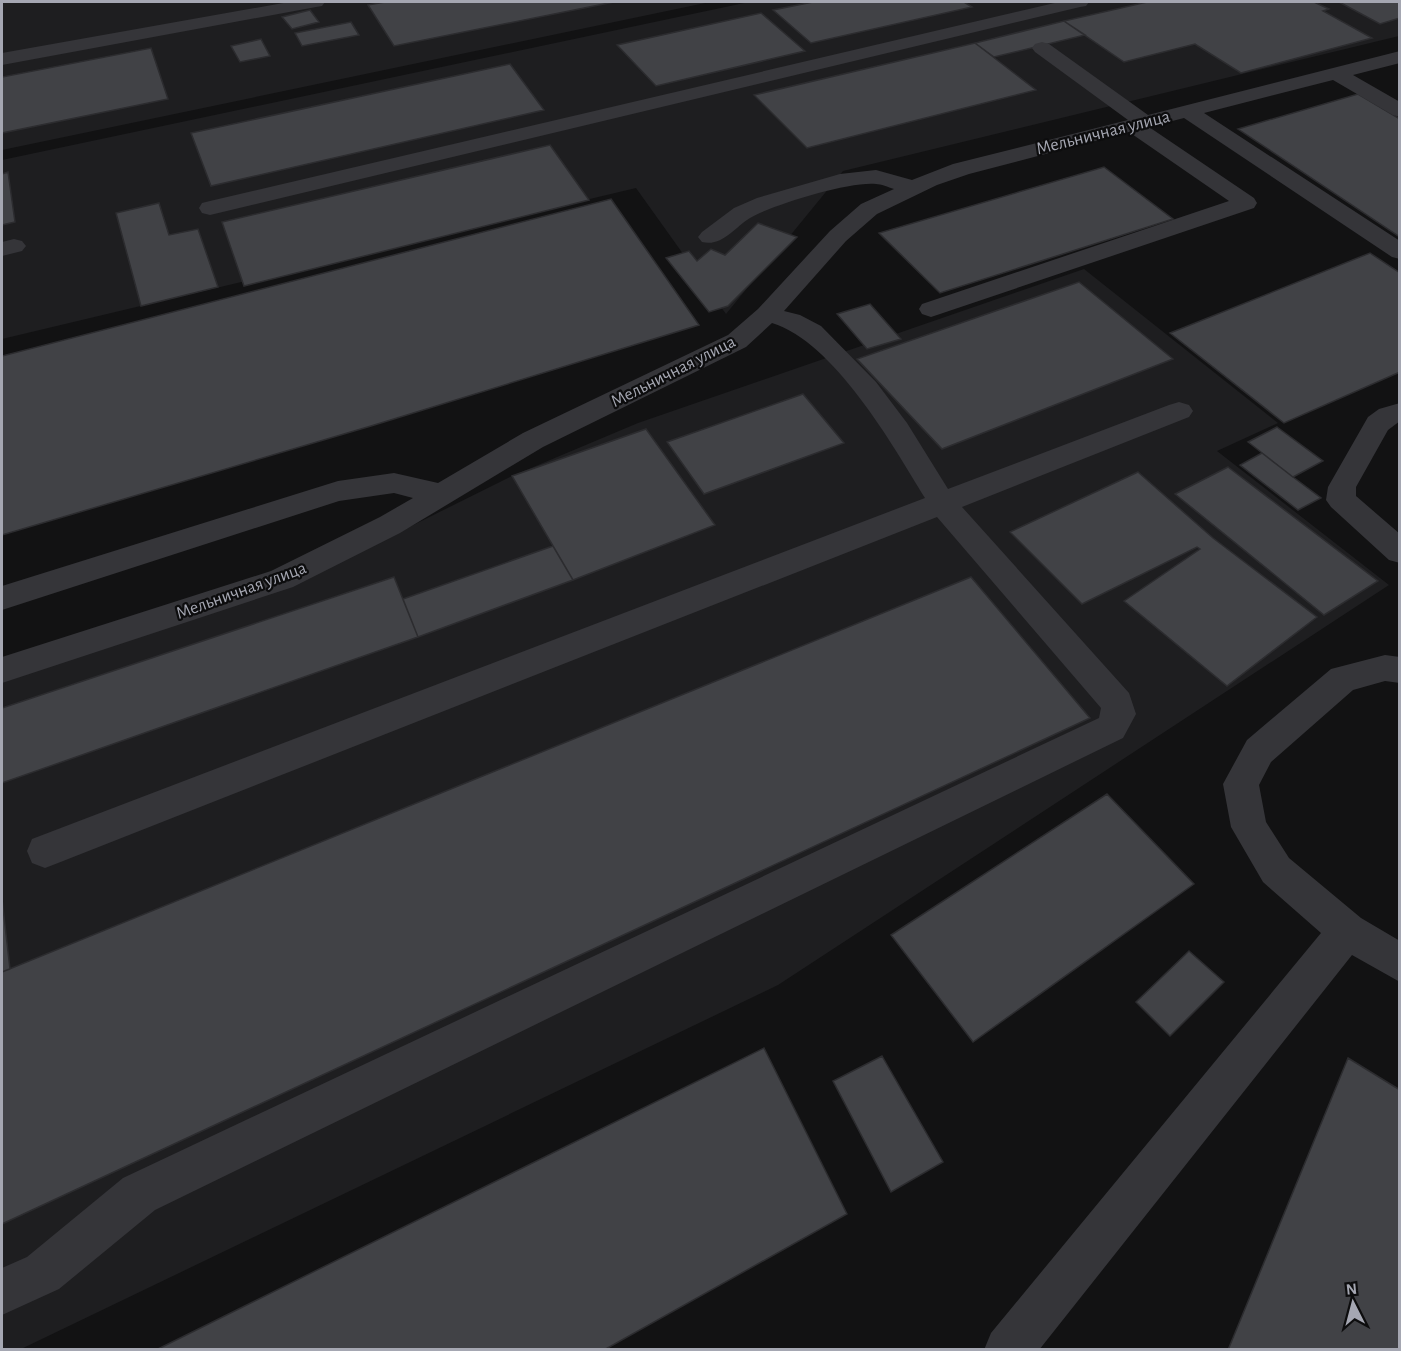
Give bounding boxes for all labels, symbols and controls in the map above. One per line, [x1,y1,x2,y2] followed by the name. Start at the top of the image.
[1034,108,1172,158] street label: Мельничная улица
[608,333,739,411] street label: Мельничная улица
[174,559,309,623] street label: Мельничная улица
[1323,1273,1383,1333] north arrow
[1345,1281,1358,1298] text: N

